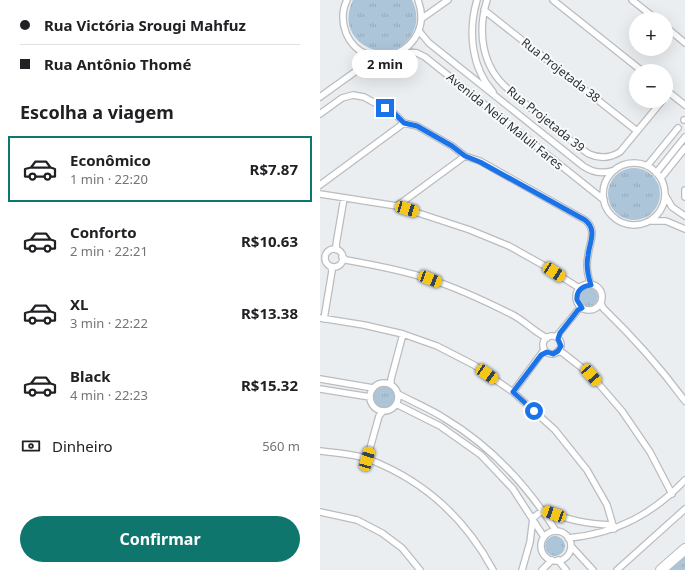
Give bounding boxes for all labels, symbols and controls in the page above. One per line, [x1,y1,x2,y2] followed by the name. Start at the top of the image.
[629,12,673,108] map controls
[629,12,673,56] button: +
[44,15,246,35] text: Rua Victória Srougi Mahfuz
[518,34,604,106] street label: Rua Projetada 38
[352,50,418,78] callout: 2 min
[44,54,191,74] text: Rua Antônio Thomé
[367,55,403,73] text: 2 min
[629,64,673,108] button: −
[443,69,567,174] street label: Avenida Neid Maluli Fares
[503,82,589,156] street label: Rua Projetada 39
[376,99,394,117] route end
[20,100,174,124] text: Escolha a viagem
[70,150,151,170] text: Econômico
[22,151,58,187] icon: car
[250,159,298,179] text: R$7.87
[70,170,148,188] text: 1 min · 22:20
[394,200,420,218] car
[70,222,137,242] text: Conforto
[22,223,58,259] icon: car
[241,231,298,251] text: R$10.63
[70,242,148,260] text: 2 min · 22:21
[541,260,567,284] car
[417,269,443,289] car
[70,294,88,314] text: XL
[22,295,58,331] icon: car
[241,303,298,323] text: R$13.38
[70,314,148,332] text: 3 min · 22:22
[474,362,500,386] car
[579,362,603,388] car
[70,366,110,386] text: Black
[22,367,58,403] icon: car
[241,375,298,395] text: R$15.32
[70,386,148,404] text: 4 min · 22:23
[525,402,543,420] route start
[20,435,42,457] icon: cash
[52,436,113,456] text: Dinheiro
[262,437,300,455] text: 560 m
[358,446,376,472] car
[541,504,567,524] car
[20,516,300,562] button: Confirmar

